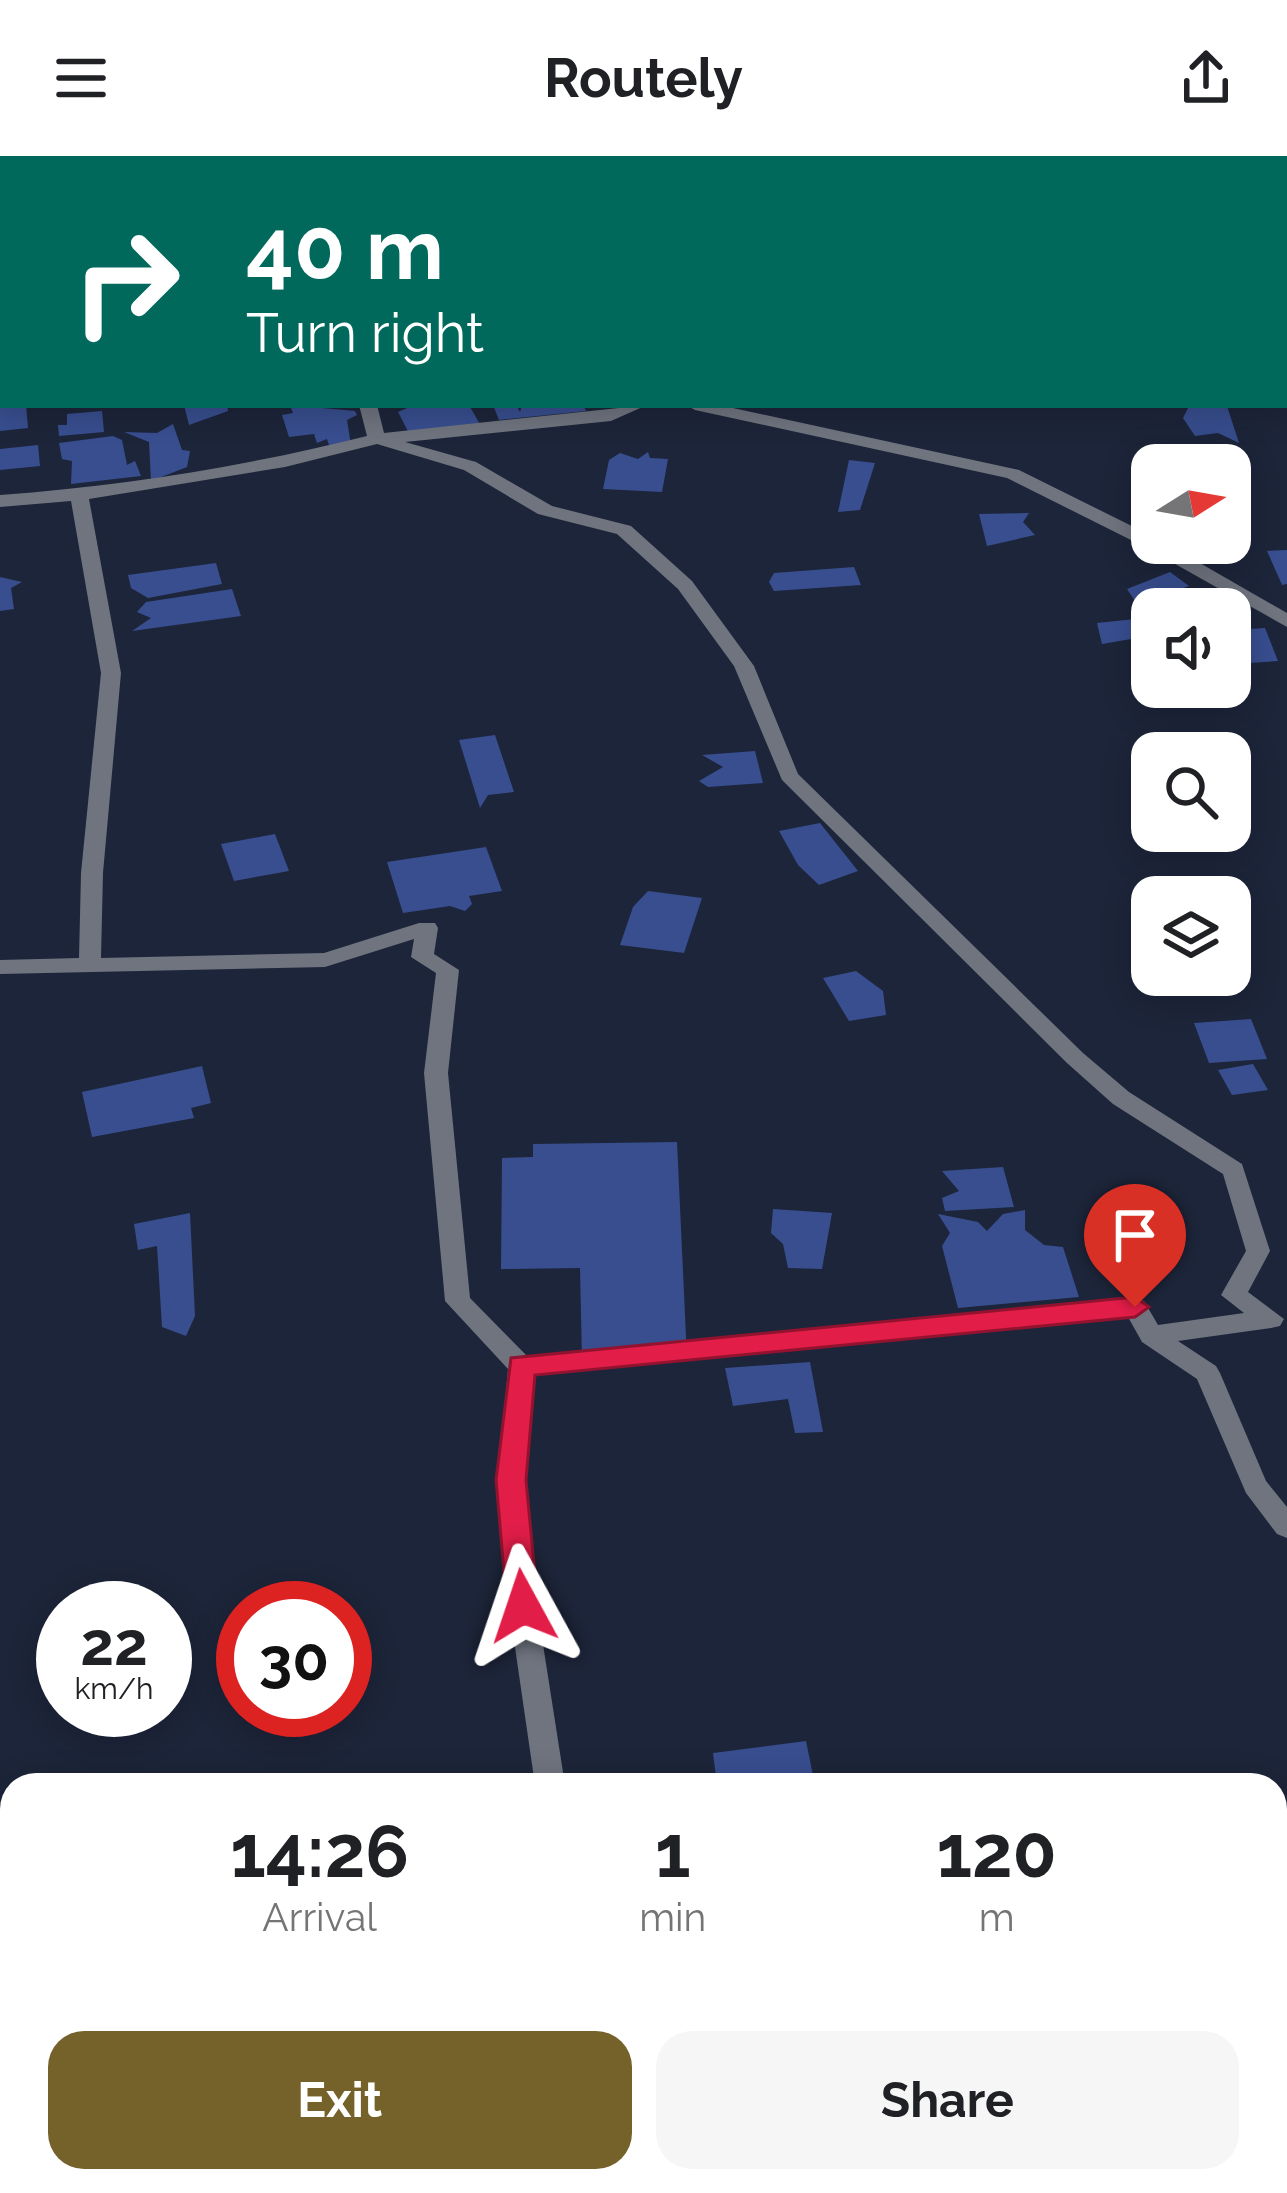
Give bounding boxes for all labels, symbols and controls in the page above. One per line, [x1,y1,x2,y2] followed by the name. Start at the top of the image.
[48,45,114,111] icon: menu
[1173,45,1239,111] icon: share
[544,46,743,110] text: Routely
[246,200,444,299] text: 40 m
[48,204,204,360] icon: right
[246,301,484,365] text: Turn right
[1131,444,1251,564] north arrow
[1131,444,1251,996] map controls
[1131,588,1251,708] button: sound
[1131,732,1251,852] button: search
[1131,876,1251,996] button: layers
[1084,1184,1186,1307] pin
[1102,1202,1168,1268] icon: arrive
[460,1543,586,1669] position arrow
[216,1581,372,1737] speed limit sign: 30
[80,1609,148,1679] text: 22
[74,1671,154,1706] text: km/h
[230,1809,409,1894] text: 14:26
[655,1809,690,1894] text: 1
[936,1809,1057,1894] text: 120
[262,1894,377,1940] text: Arrival
[639,1894,706,1940] text: min
[979,1894,1015,1940] text: m
[48,2031,632,2169] button: Exit
[656,2031,1239,2169] button: Share

